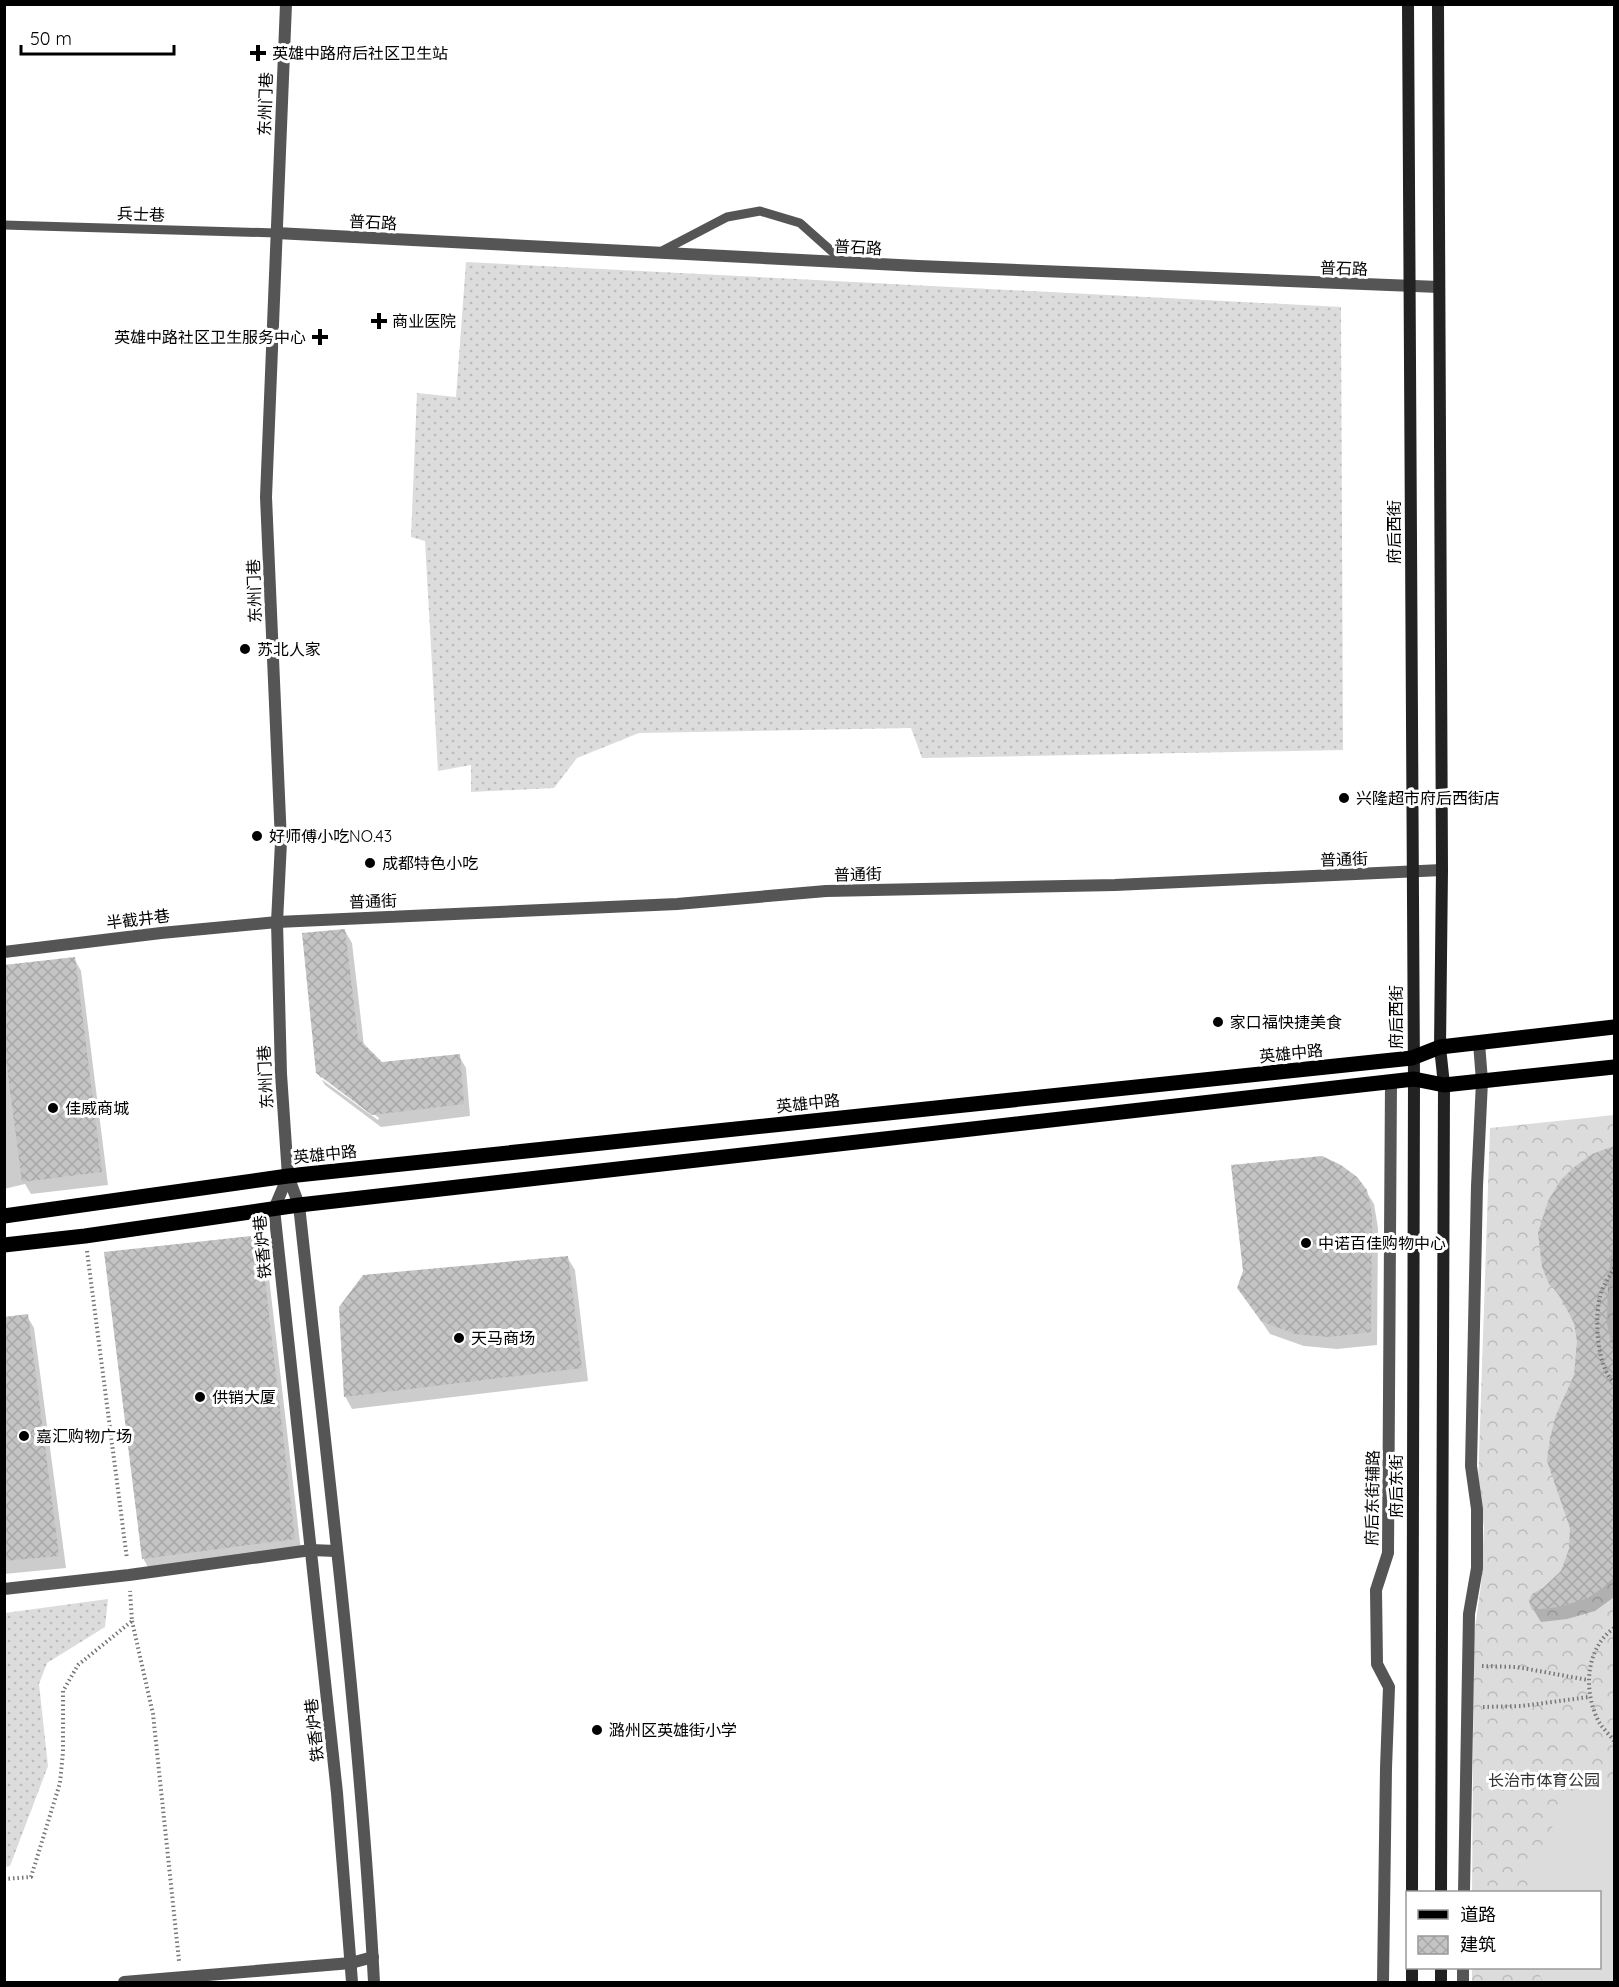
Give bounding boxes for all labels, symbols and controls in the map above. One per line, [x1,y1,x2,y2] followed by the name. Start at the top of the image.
[21,18,174,56] scale bar
[30,27,72,50] text: 50 m
[272,43,448,63] place label: 英雄中路府后社区卫生站
[249,44,267,62] marker: 英雄中路府后社区卫生站
[254,72,276,136] street label: 东州门巷
[117,203,165,225] street label: 兵士巷
[349,211,397,233] street label: 普石路
[834,236,882,258] street label: 普石路
[1320,257,1368,279] street label: 普石路
[392,311,456,331] place label: 商业医院
[370,312,388,330] marker: 商业医院
[114,327,306,347] place label: 英雄中路社区卫生服务中心
[311,328,329,346] marker: 英雄中路社区卫生服务中心
[1384,500,1404,564] street label: 府后西街
[243,559,265,623] street label: 东州门巷
[257,639,321,659] place label: 苏北人家
[238,642,252,656] marker: 苏北人家
[1356,788,1500,808] place label: 兴隆超市府后西街店
[1337,791,1351,805] marker: 兴隆超市府后西街店
[269,826,392,846] place label: 好师傅小吃NO.43
[250,829,264,843] marker: 好师傅小吃NO.43
[1320,848,1368,870] street label: 普通街
[382,853,478,873] place label: 成都特色小吃
[363,856,377,870] marker: 成都特色小吃
[834,864,882,884] street label: 普通街
[349,890,397,912] street label: 普通街
[105,905,171,933] street label: 半截井巷
[1386,985,1406,1049] street label: 府后西街
[1230,1012,1342,1032] place label: 家口福快捷美食
[1211,1015,1225,1029] marker: 家口福快捷美食
[1258,1040,1324,1066] street label: 英雄中路
[253,1045,277,1109] street label: 东州门巷
[775,1090,841,1116] street label: 英雄中路
[65,1098,129,1118] place label: 佳威商城
[46,1101,60,1115] marker: 佳威商城
[292,1141,358,1167] street label: 英雄中路
[249,1214,275,1280] street label: 铁香炉巷
[1318,1233,1446,1253] place label: 中诺百佳购物中心
[1299,1236,1313,1250] marker: 中诺百佳购物中心
[471,1328,535,1348] place label: 天马商场
[452,1331,466,1345] marker: 天马商场
[212,1387,276,1407] place label: 供销大厦
[193,1390,207,1404] marker: 供销大厦
[36,1426,132,1446] place label: 嘉汇购物广场
[17,1429,31,1443] marker: 嘉汇购物广场
[1361,1450,1383,1546] street label: 府后东街辅路
[1386,1454,1406,1518] street label: 府后东街
[301,1697,327,1763] street label: 铁香炉巷
[609,1720,737,1740] place label: 潞州区英雄街小学
[590,1723,604,1737] marker: 潞州区英雄街小学
[1488,1770,1600,1790] park label: 长治市体育公园
[1406,1891,1601,1969] legend
[1460,1903,1496,1926] text: 道路
[1460,1933,1496,1956] text: 建筑

